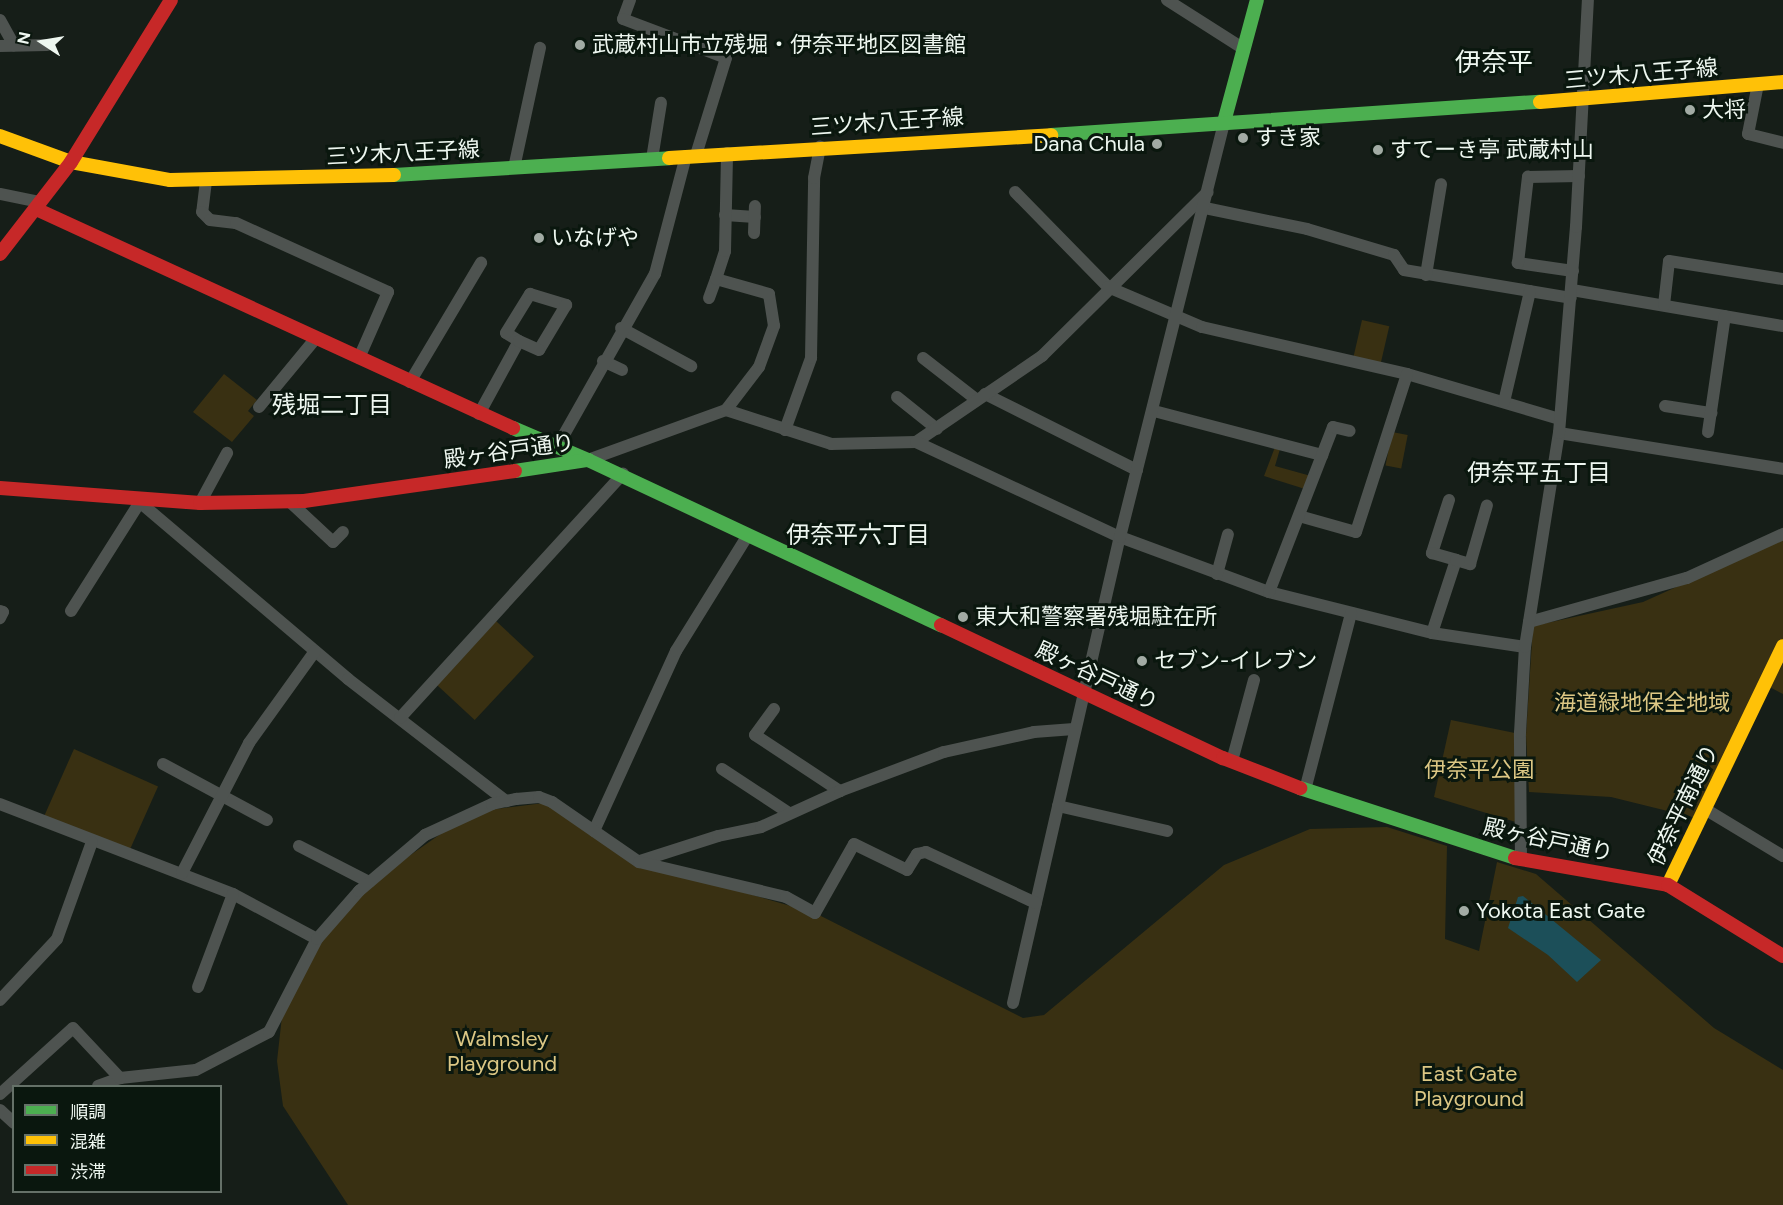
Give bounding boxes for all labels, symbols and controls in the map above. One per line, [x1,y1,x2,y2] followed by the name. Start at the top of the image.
[12,12,72,72] north arrow
[13,30,34,46] text: N
[592,32,966,58] place label: 武蔵村山市立残堀・伊奈平地区図書館
[573,38,587,52] marker: 武蔵村山市立残堀・伊奈平地区図書館
[1455,47,1533,79] district label: 伊奈平
[1563,54,1719,94] street label: 三ツ木八王子線
[1702,97,1746,123] place label: 大将
[809,103,965,141] street label: 三ツ木八王子線
[1683,103,1697,117] marker: 大将
[1255,125,1321,151] place label: すき家
[1033,131,1145,157] place label: Dana Chula
[1236,131,1250,145] marker: すき家
[325,136,481,170] street label: 三ツ木八王子線
[1150,137,1164,151] marker: Dana Chula
[1390,137,1593,163] place label: すてーき亭 武蔵村山
[1371,143,1385,157] marker: すてーき亭 武蔵村山
[551,225,639,251] place label: いなげや
[532,231,546,245] marker: いなげや
[272,391,392,419] district label: 残堀二丁目
[442,429,576,473] street label: 殿ヶ谷戸通り
[1467,459,1611,487] district label: 伊奈平五丁目
[786,521,930,549] district label: 伊奈平六丁目
[975,604,1217,630] place label: 東大和警察署残堀駐在所
[956,610,970,624] marker: 東大和警察署残堀駐在所
[1032,636,1162,716] street label: 殿ヶ谷戸通り
[1154,648,1317,674] place label: セブン-イレブン
[1135,654,1149,668] marker: セブン-イレブン
[1554,690,1730,716] park label: 海道緑地保全地域
[1642,740,1724,870] street label: 伊奈平南通り
[1424,757,1534,783] park label: 伊奈平公園
[1481,813,1615,867] street label: 殿ヶ谷戸通り
[1476,898,1645,924] place label: Yokota East Gate
[1457,904,1471,918] marker: Yokota East Gate
[447,1025,557,1076] park label: Walmsley Playground
[1414,1060,1524,1112] park label: East Gate Playground
[12,1085,222,1193] legend
[70,1101,106,1123] text: 順調
[70,1131,106,1153] text: 混雑
[70,1161,106,1183] text: 渋滞

